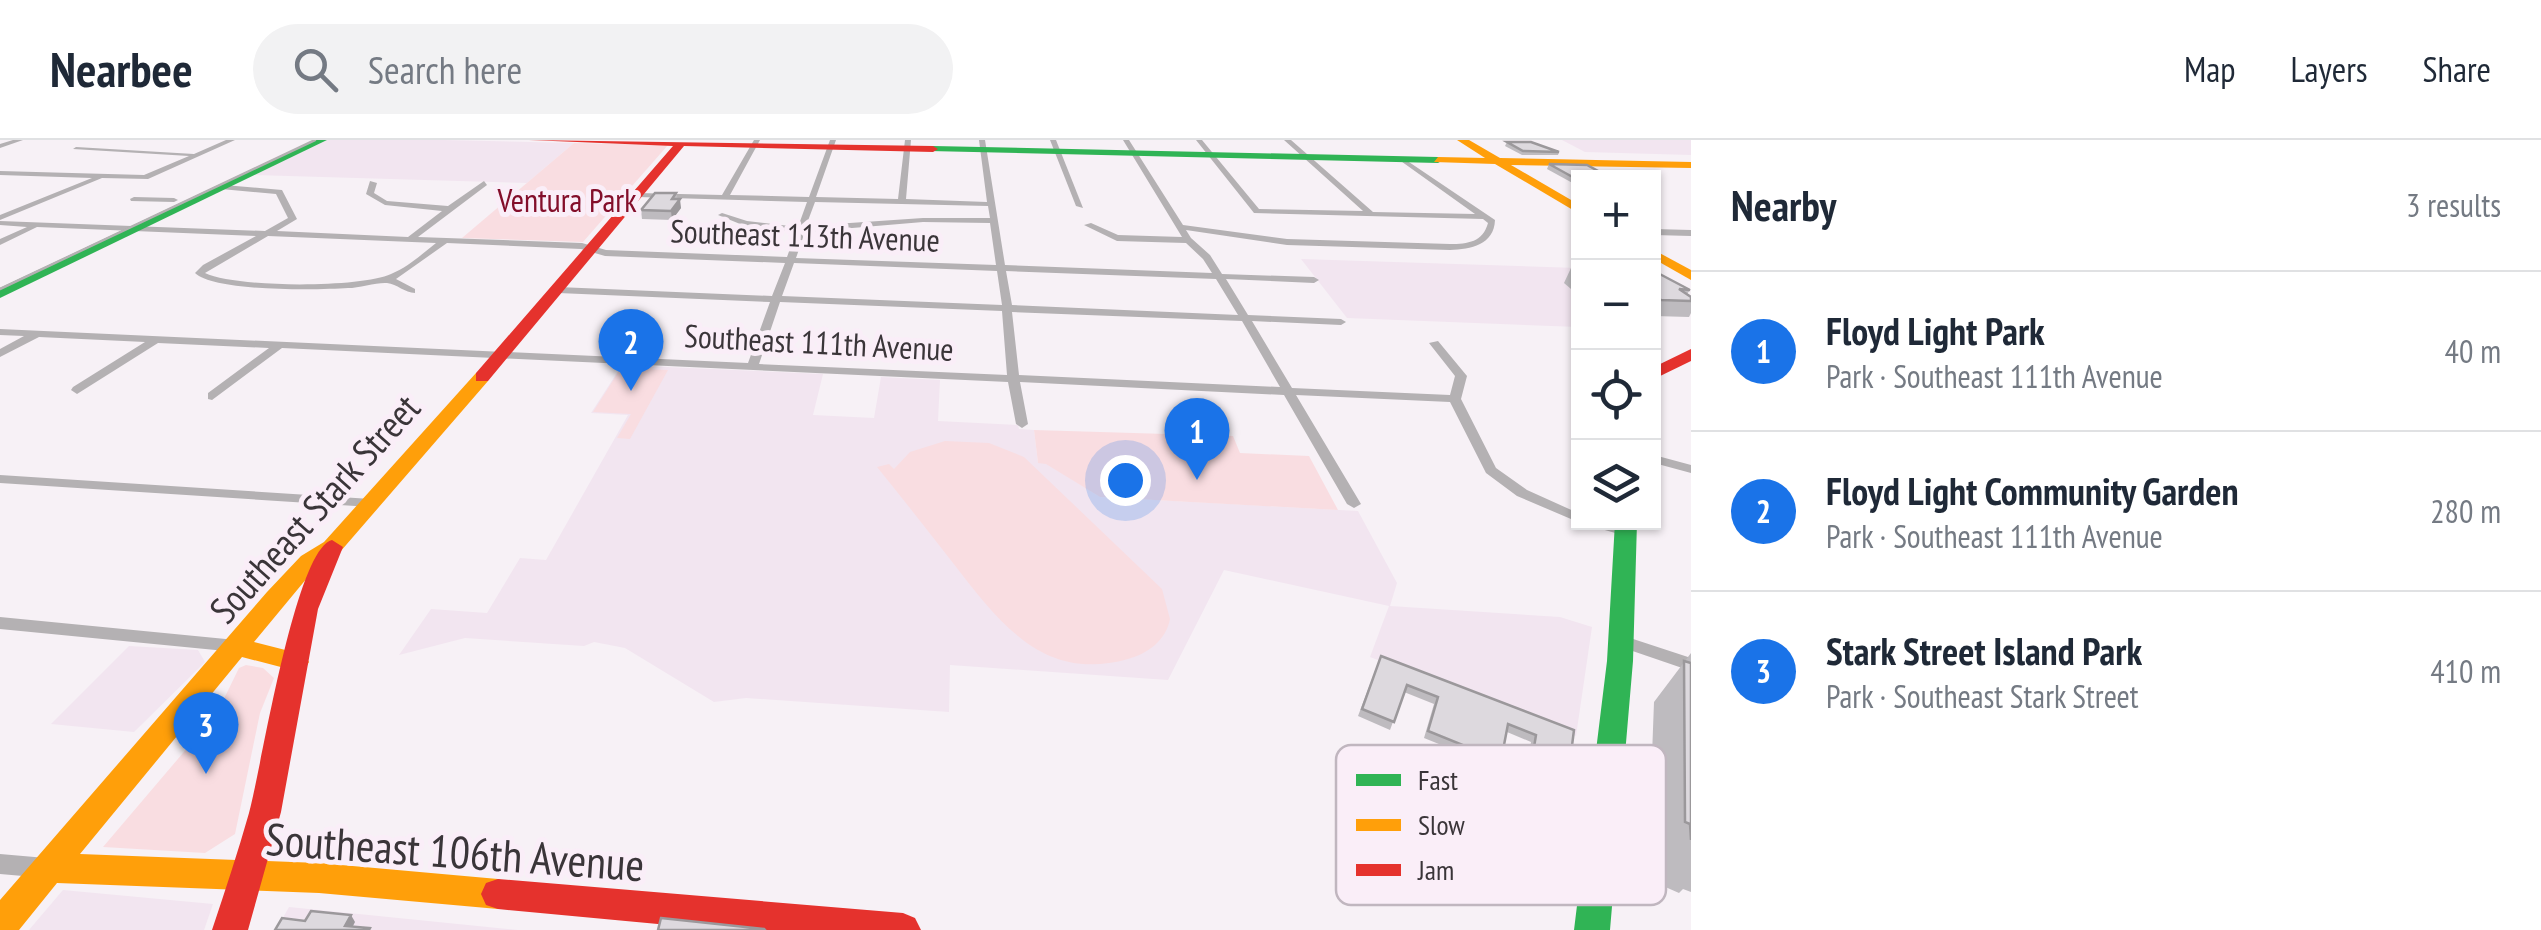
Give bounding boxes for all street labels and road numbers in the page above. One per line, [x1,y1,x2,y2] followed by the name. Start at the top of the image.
[670,209,941,261] street label: Southeast 113th Avenue
[683,314,955,370] street label: Southeast 111th Avenue
[198,383,430,633] street label: Southeast Stark Street
[264,809,646,893] street label: Southeast 106th Avenue

